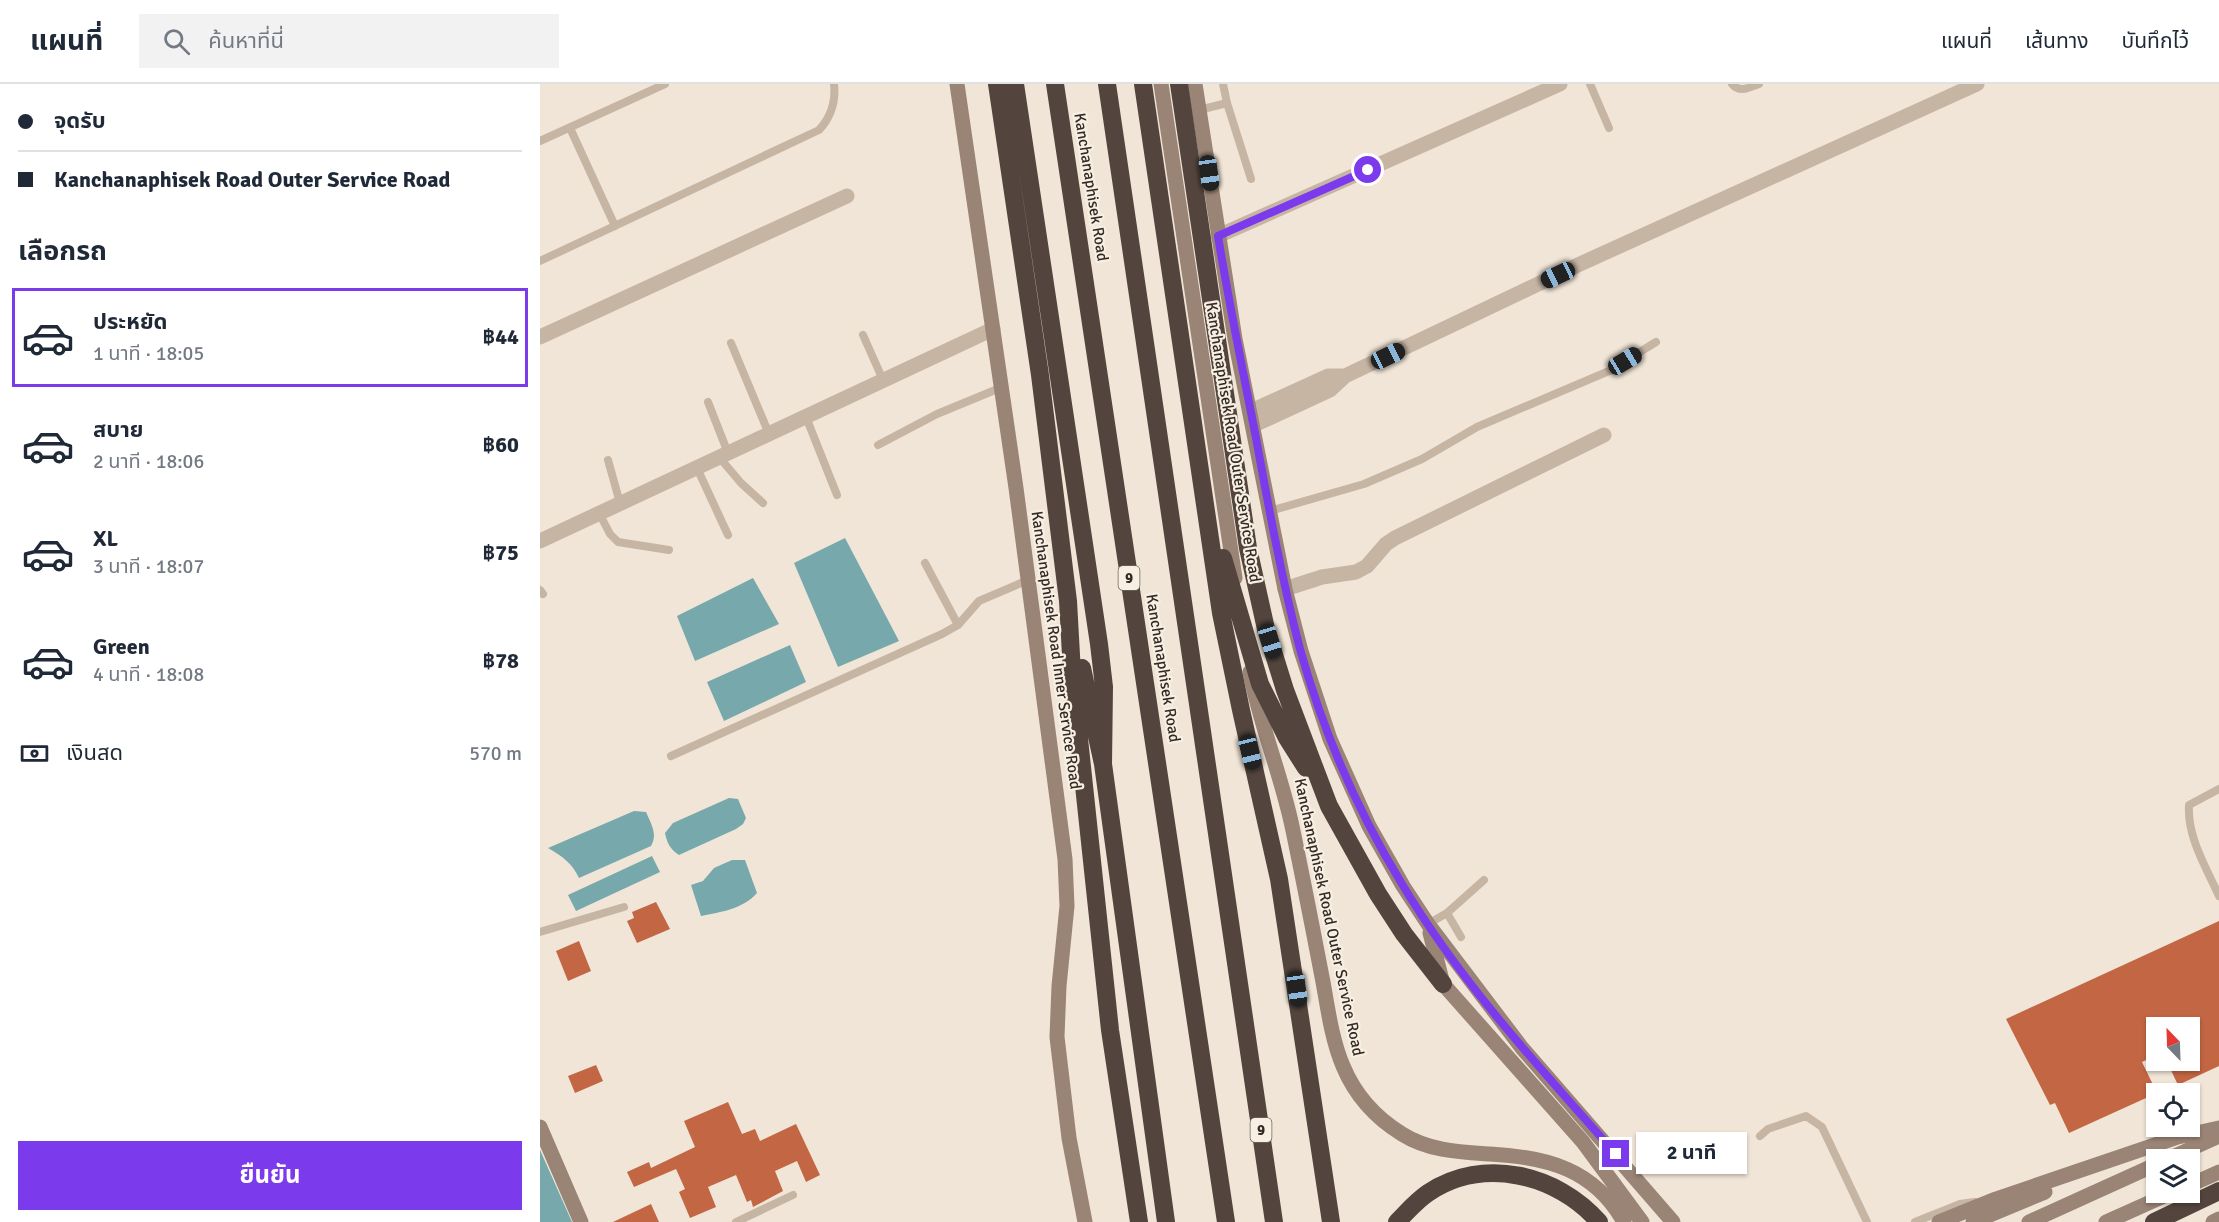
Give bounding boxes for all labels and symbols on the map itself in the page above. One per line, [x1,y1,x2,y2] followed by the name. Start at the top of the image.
[1069,111,1113,263] street label: Kanchanaphisek Road
[1198,154,1220,192] car
[1354,156,1381,183] route start
[1538,259,1578,291] car
[1201,300,1265,584] street label: Kanchanaphisek Road Outer Service Road
[1368,340,1408,372] car
[1605,344,1645,378] car
[1027,510,1085,790] street label: Kanchanaphisek Road Inner Service Road
[1118,566,1140,590] road number: 9
[1141,592,1185,744] street label: Kanchanaphisek Road
[1256,621,1284,661] car
[1237,732,1263,772] car
[1290,776,1368,1058] street label: Kanchanaphisek Road Outer Service Road
[1286,970,1308,1008] car
[2146,1017,2200,1071] north arrow
[1250,1118,1272,1142] road number: 9
[1637,1133,1748,1175] callout: 2 นาที
[1602,1140,1629,1167] route end

